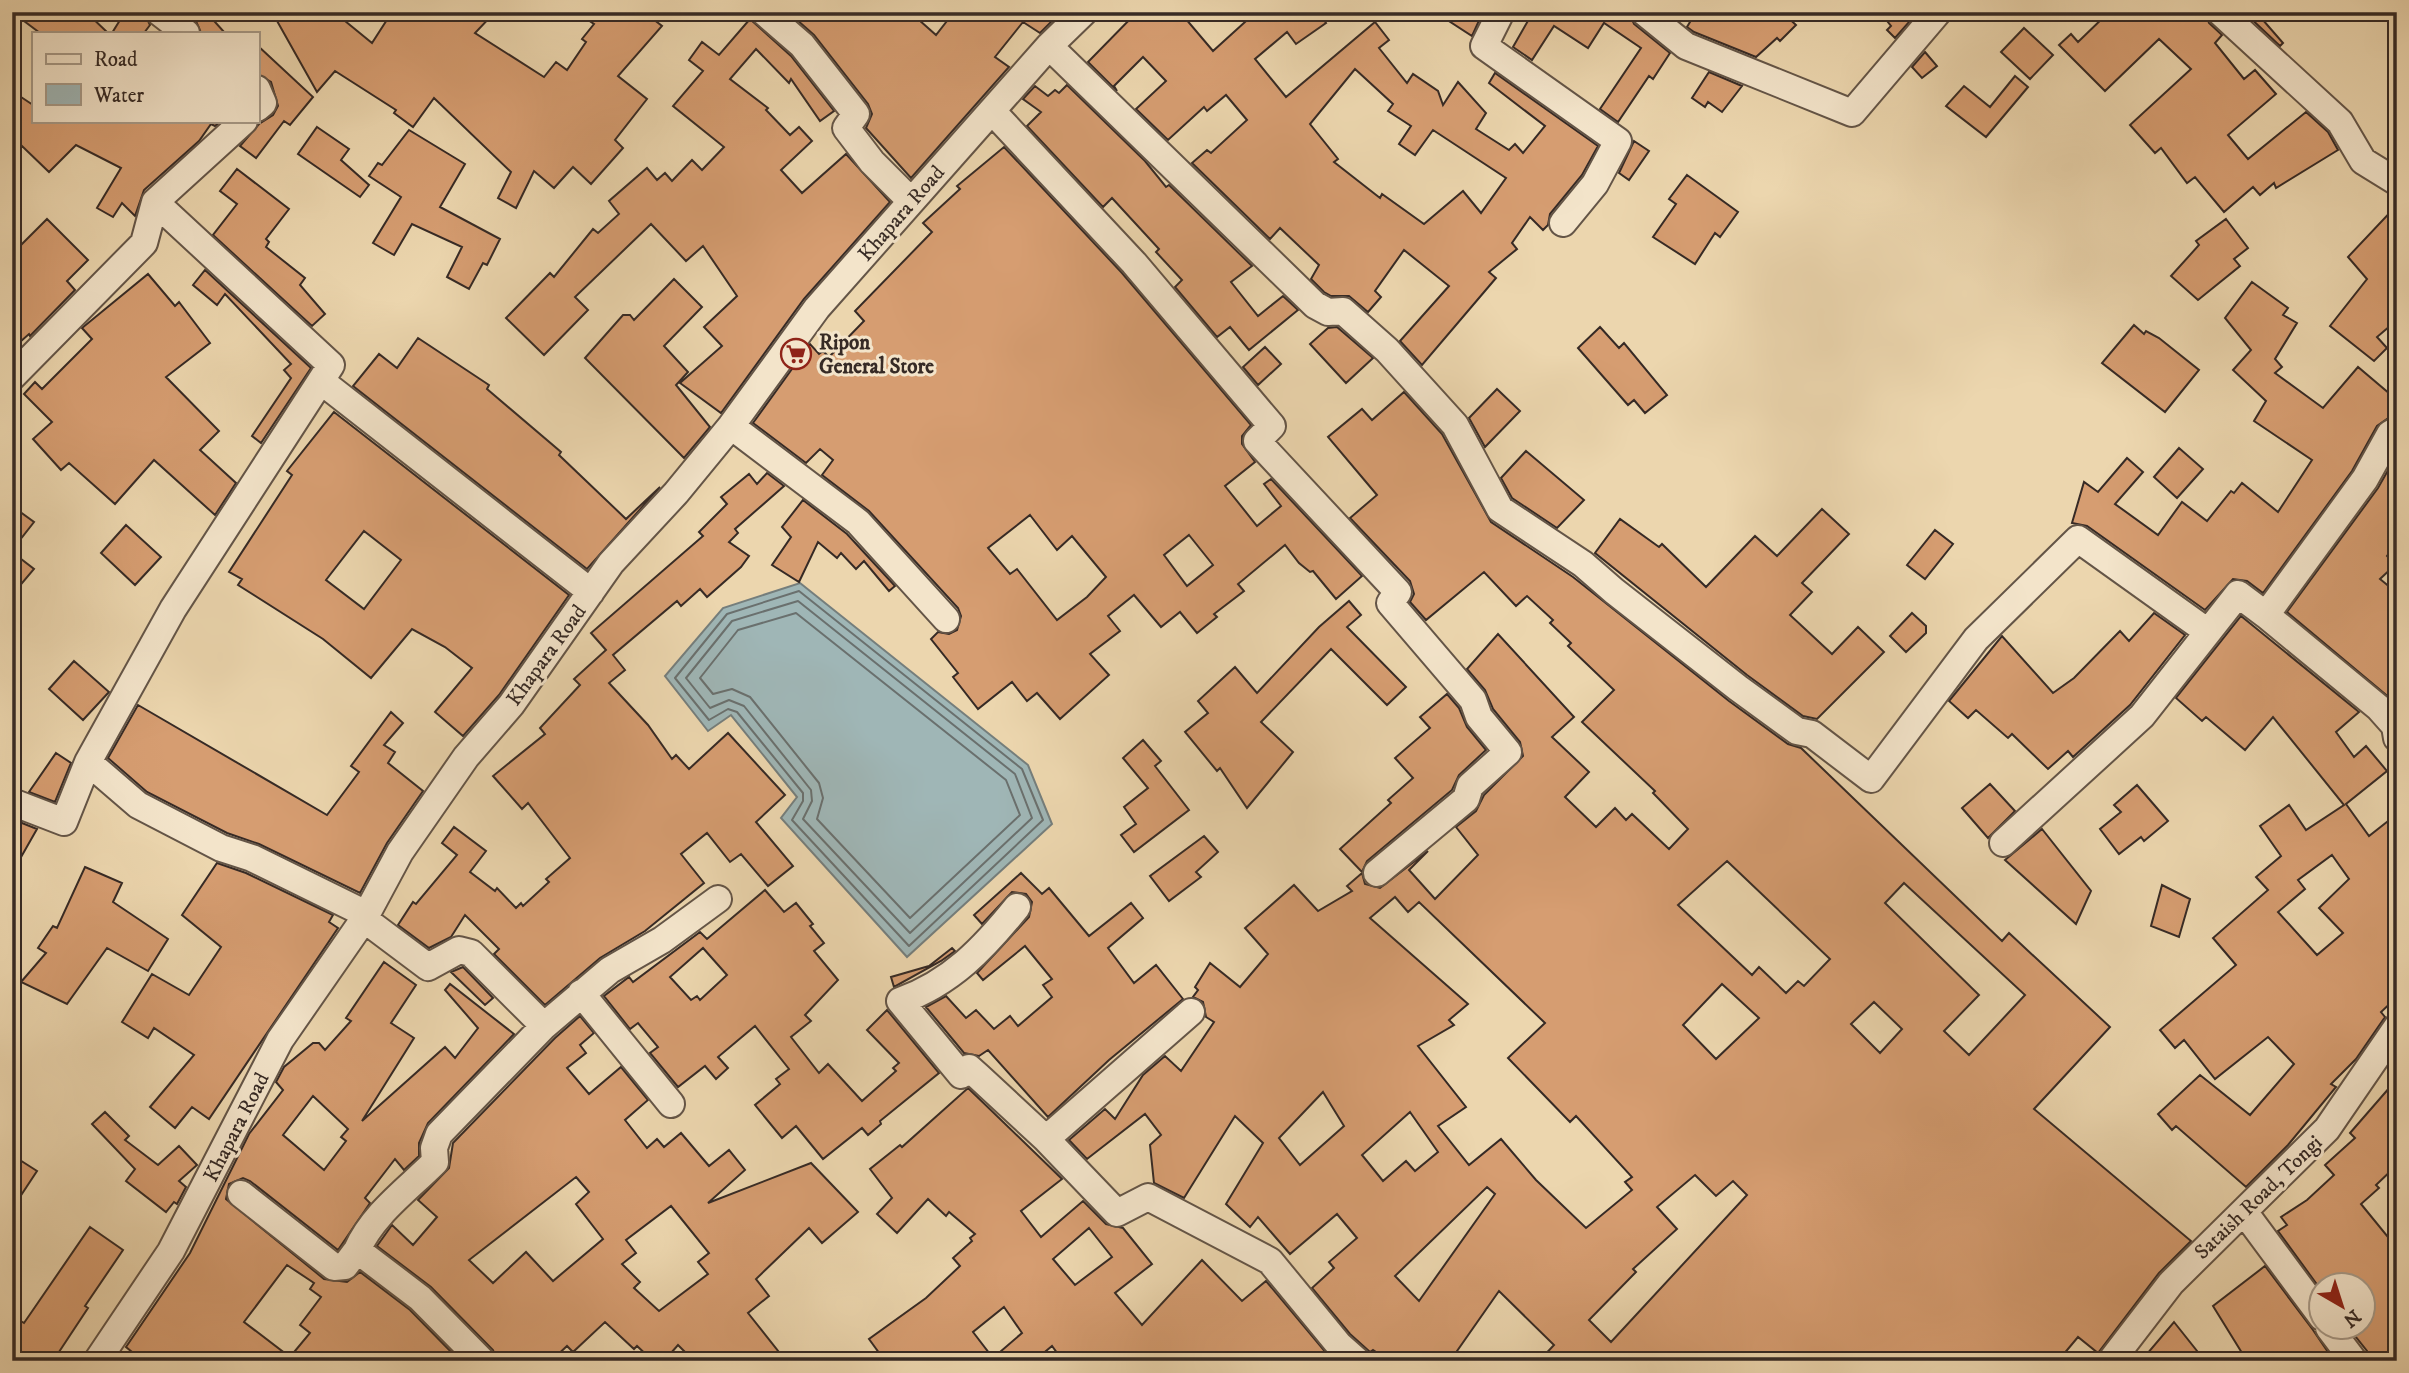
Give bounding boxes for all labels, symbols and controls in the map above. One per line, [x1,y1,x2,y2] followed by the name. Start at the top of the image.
[32,32,259,122] legend
[94,47,138,73] text: Road
[93,83,144,109] text: Water
[853,160,951,267] street label: Khapara Road
[819,330,934,380] place label: Ripon General Store
[779,337,813,371] supermarket icon: Ripon General Store
[501,599,593,711] street label: Khapara Road
[198,1068,276,1186] street label: Khapara Road
[2189,1130,2328,1265] street label: Sataish Road, Tongi
[2308,1272,2378,1342] north arrow
[2338,1304,2365,1332] text: N

